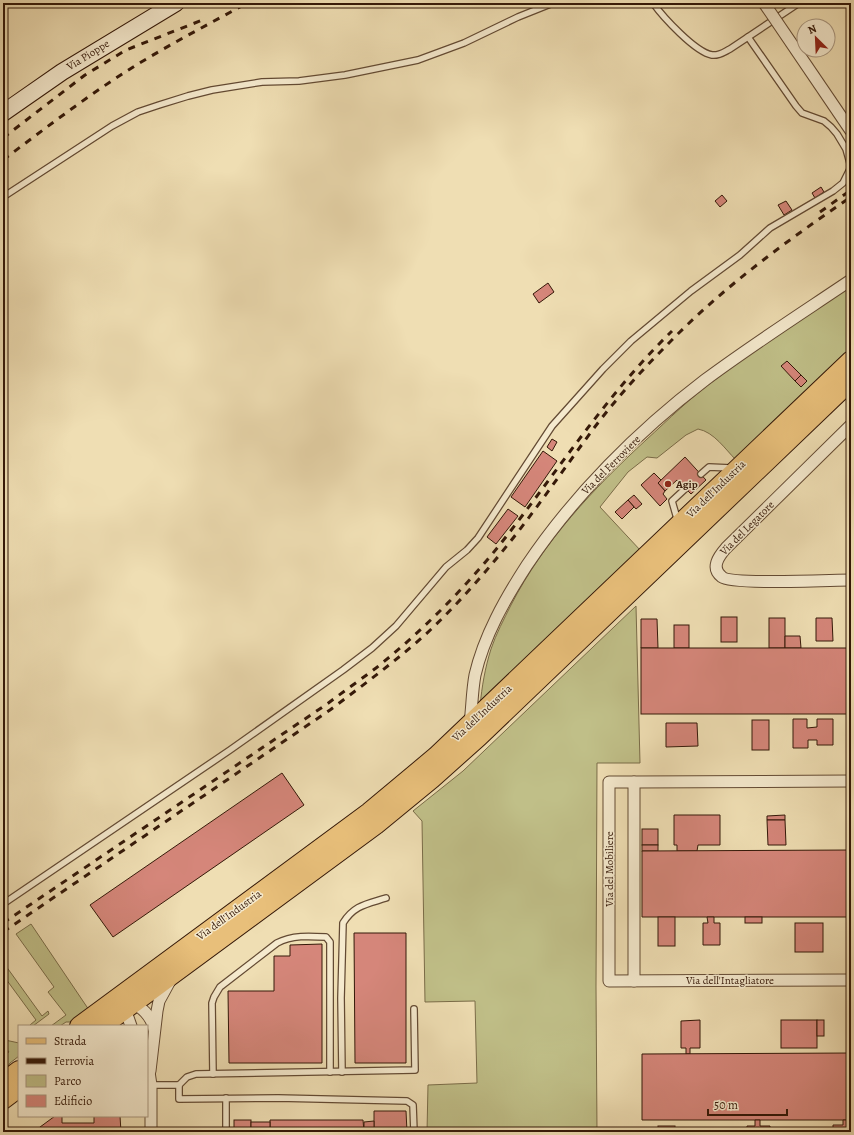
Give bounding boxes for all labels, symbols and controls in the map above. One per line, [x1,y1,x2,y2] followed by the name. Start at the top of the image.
[796,18,836,58] north arrow
[805,21,819,38] text: N
[63,36,112,75] street label: Via Pioppe
[577,432,644,499] street label: Via del Ferroviere
[682,456,750,522] street label: Via dell'Industria
[675,477,698,492] place label: Agip
[663,479,673,489] marker: Agip
[716,497,778,559] street label: Via del Legatore
[448,681,516,745] street label: Via dell'Industria
[602,831,617,908] street label: Via del Mobiliere
[193,886,265,944] street label: Via dell'Industria
[685,973,774,988] street label: Via dell'Intagliatore
[18,1025,148,1117] legend
[54,1033,87,1049] text: Strada
[54,1053,95,1069] text: Ferrovia
[54,1073,81,1089] text: Parco
[708,1091,787,1117] scale bar
[54,1093,92,1109] text: Edificio
[714,1097,738,1113] text: 50 m

